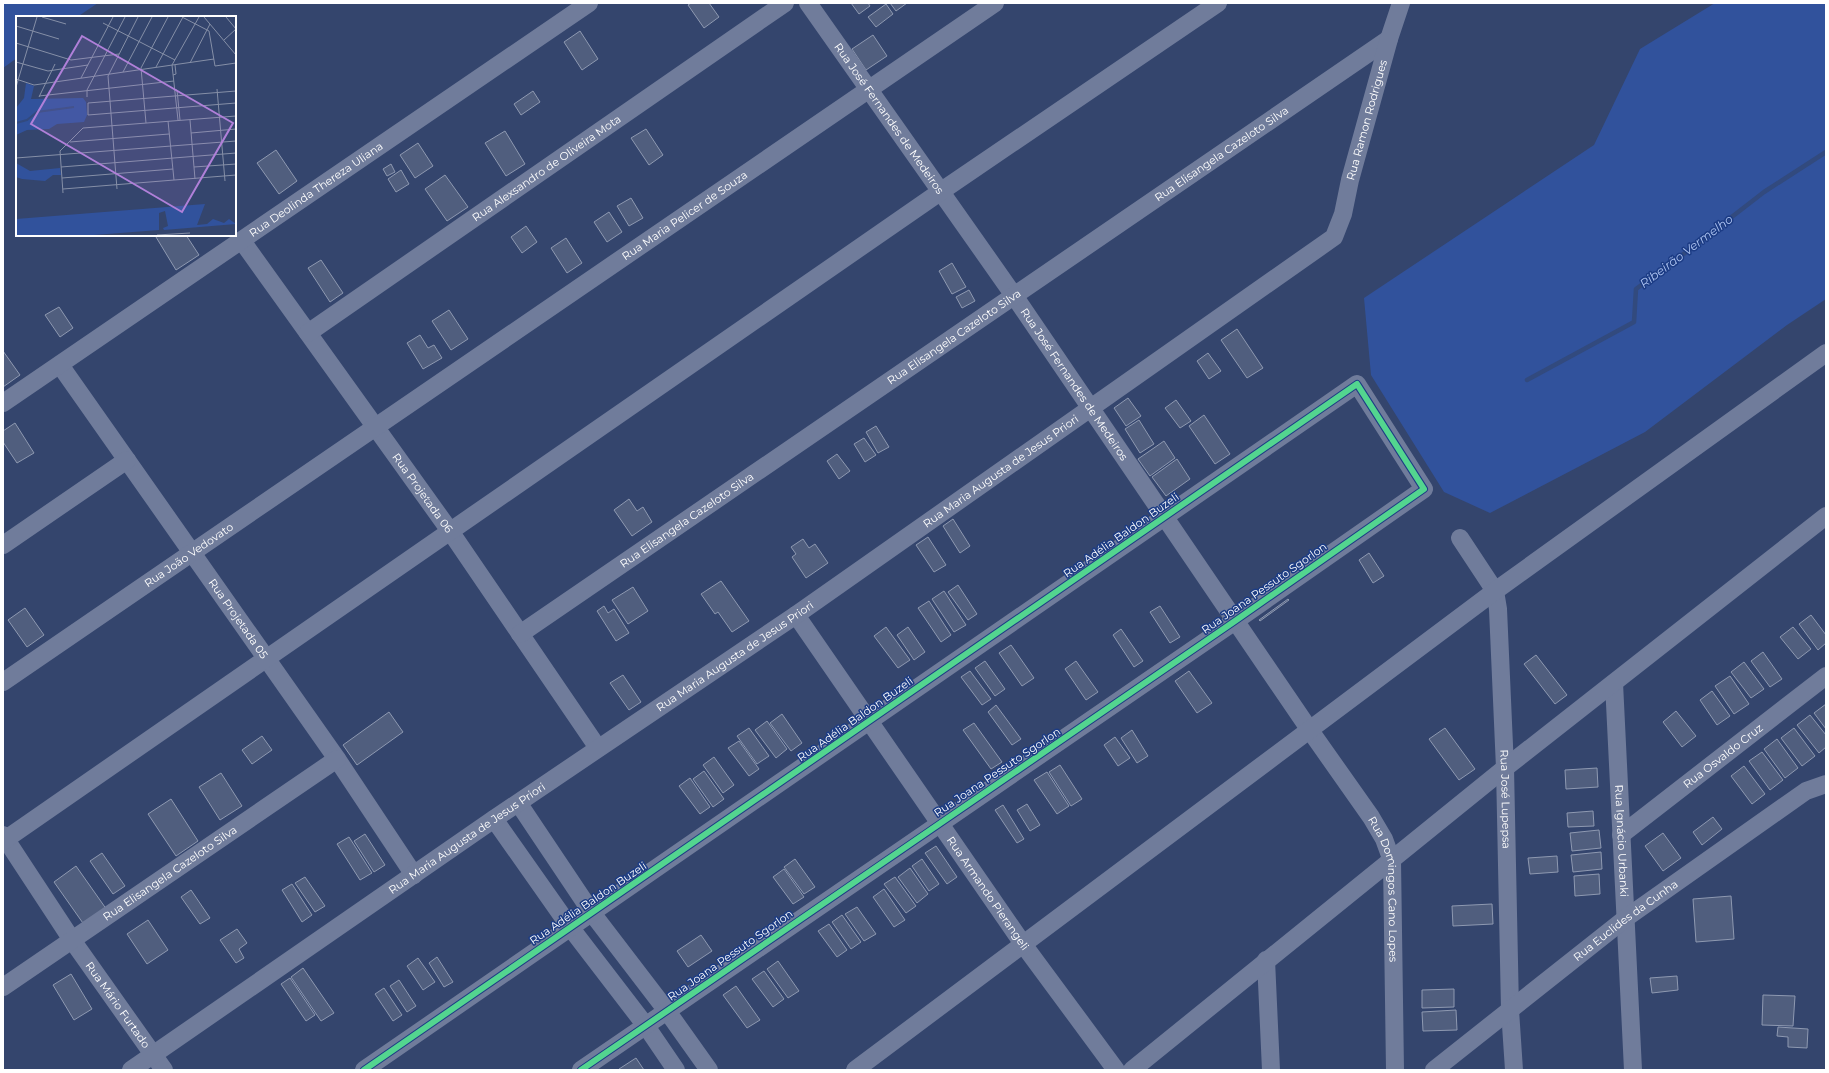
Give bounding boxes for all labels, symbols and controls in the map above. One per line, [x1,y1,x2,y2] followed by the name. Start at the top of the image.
[16,16,236,236] inset map
[831,40,947,197] street label: Rua José Fernandes de Medeiros
[1343,57,1390,182] street label: Rua Ramon Rodrigues
[1152,103,1291,205] street label: Rua Elisangela Cazeloto Silva
[469,112,624,224] street label: Rua Alexsandro de Oliveira Mota
[246,139,386,240] street label: Rua Deolinda Thereza Uliana
[619,168,750,263] street label: Rua Maria Pelicer de Souza
[1637,211,1736,291] water label: Ribeirão Vermelho
[884,286,1024,388] street label: Rua Elisangela Cazeloto Silva
[1017,305,1132,464] street label: Rua José Fernandes de Medeiros
[920,412,1081,531] street label: Rua Maria Augusta de Jesus Priori
[389,450,456,536] street label: Rua Projetada 06
[617,469,756,571] street label: Rua Elisangela Cazeloto Silva
[1060,490,1182,580] street label: Rua Adélia Baldon Buzeli
[141,519,236,590] street label: Rua João Vedovato
[1199,539,1329,637] street label: Rua Joana Pessuto Sgorlon
[205,576,271,661] street label: Rua Projetada 05
[653,598,816,714] street label: Rua Maria Augusta de Jesus Priori
[794,674,916,764] street label: Rua Adélia Baldon Buzeli
[1680,720,1766,791] street label: Rua Osvaldo Cruz
[931,724,1063,820] street label: Rua Joana Pessuto Sgorlon
[1497,749,1514,849] street label: Rua José Lupepsa
[386,780,548,897] street label: Rua Maria Augusta de Jesus Priori
[1612,784,1631,897] street label: Rua Ignácio Urbanki
[1365,814,1400,963] street label: Rua Domingos Cano Lopes
[100,822,240,924] street label: Rua Elisangela Cazeloto Silva
[944,833,1032,953] street label: Rua Armando Pierangeli
[527,859,649,947] street label: Rua Adélia Baldon Buzeli
[1570,877,1680,964] street label: Rua Euclides da Cunha
[665,906,795,1004] street label: Rua Joana Pessuto Sgorlon
[82,959,153,1051] street label: Rua Mário Furtado

